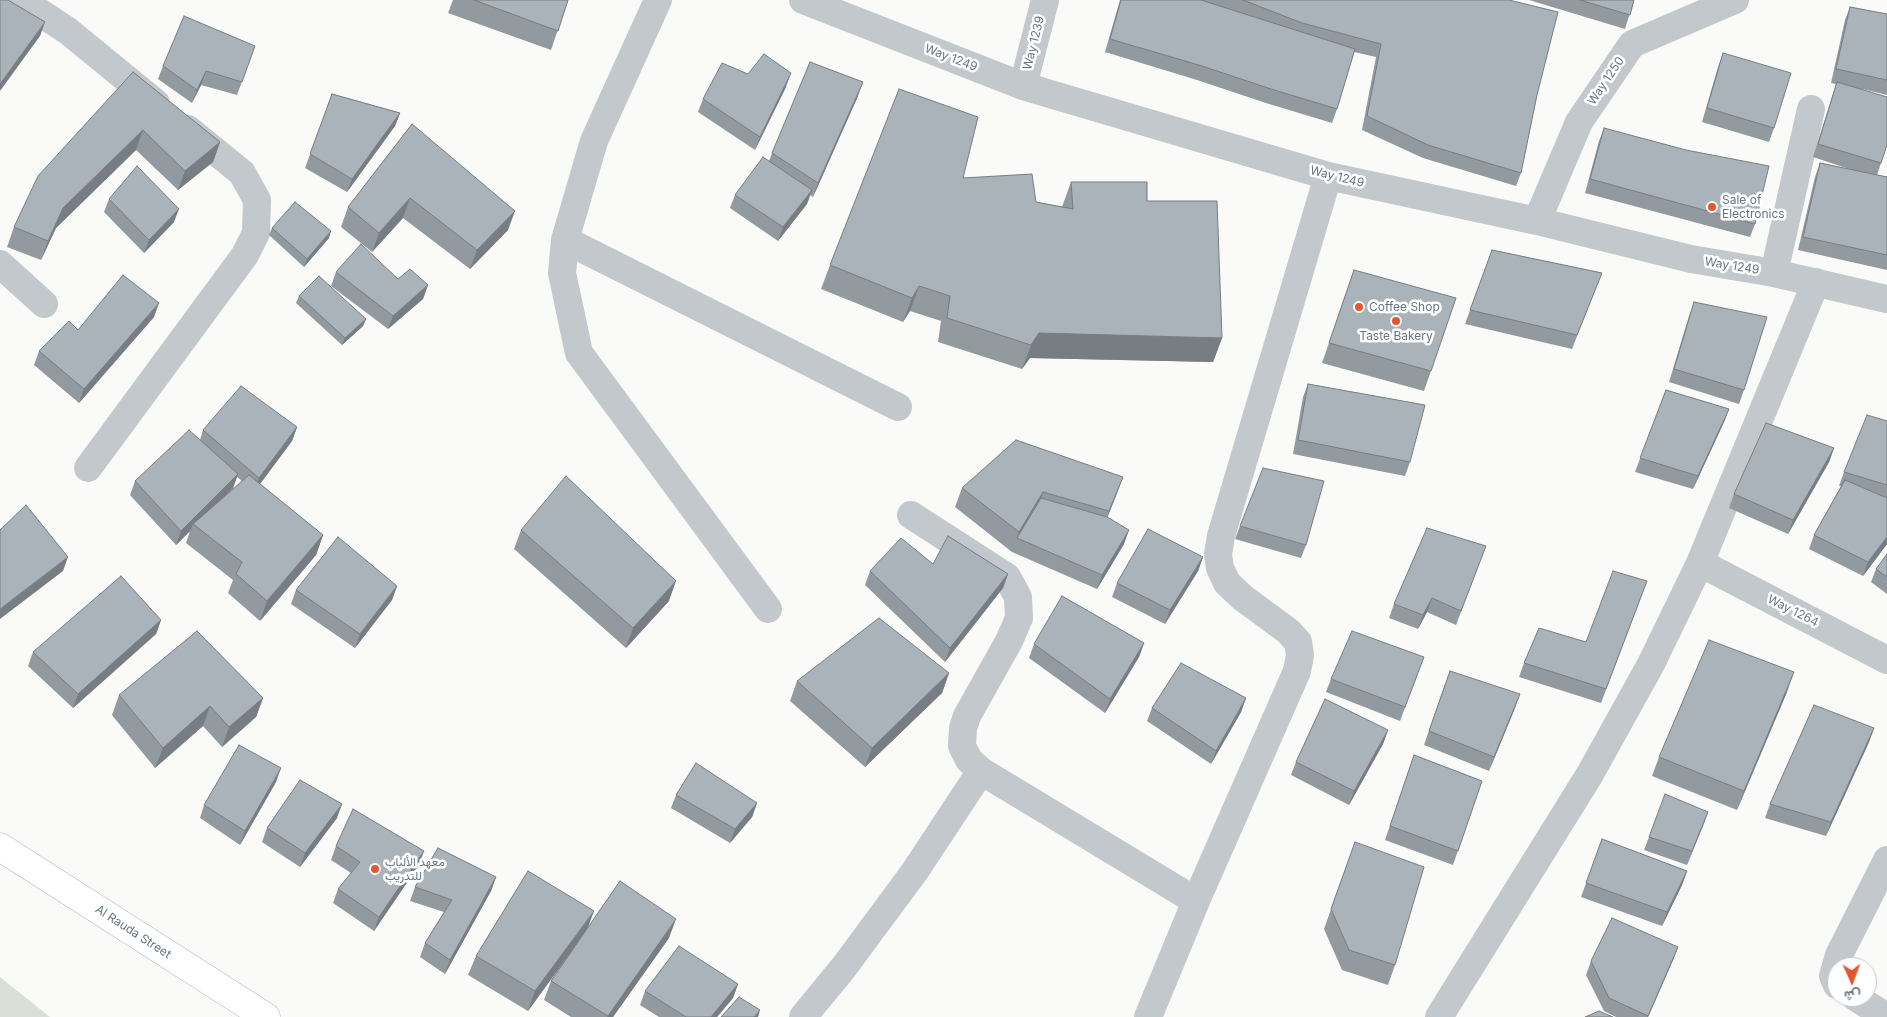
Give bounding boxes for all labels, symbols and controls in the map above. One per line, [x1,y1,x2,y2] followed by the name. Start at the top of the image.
[1020,15,1048,71] street label: Way 1239
[923,41,979,75] street label: Way 1249
[1585,54,1627,108] street label: Way 1250
[1309,163,1365,191] street label: Way 1249
[1722,193,1785,221] place label: Sale of Electronics
[1706,201,1718,213] marker: Sale of Electronics
[1704,255,1760,277] street label: Way 1249
[1369,300,1440,314] place label: Coffee Shop
[1353,301,1365,313] marker: Coffee Shop
[1390,315,1402,327] marker: Taste Bakery
[1359,329,1433,343] place label: Taste Bakery
[1765,592,1821,630] street label: Way 1264
[385,855,445,883] place label: معهد الألباب للتدريب
[369,863,381,875] marker: معهد الألباب للتدريب
[92,902,174,962] street label: Al Rauda Street
[1827,957,1877,1007] north arrow
[1844,988,1861,1005] text: ش

